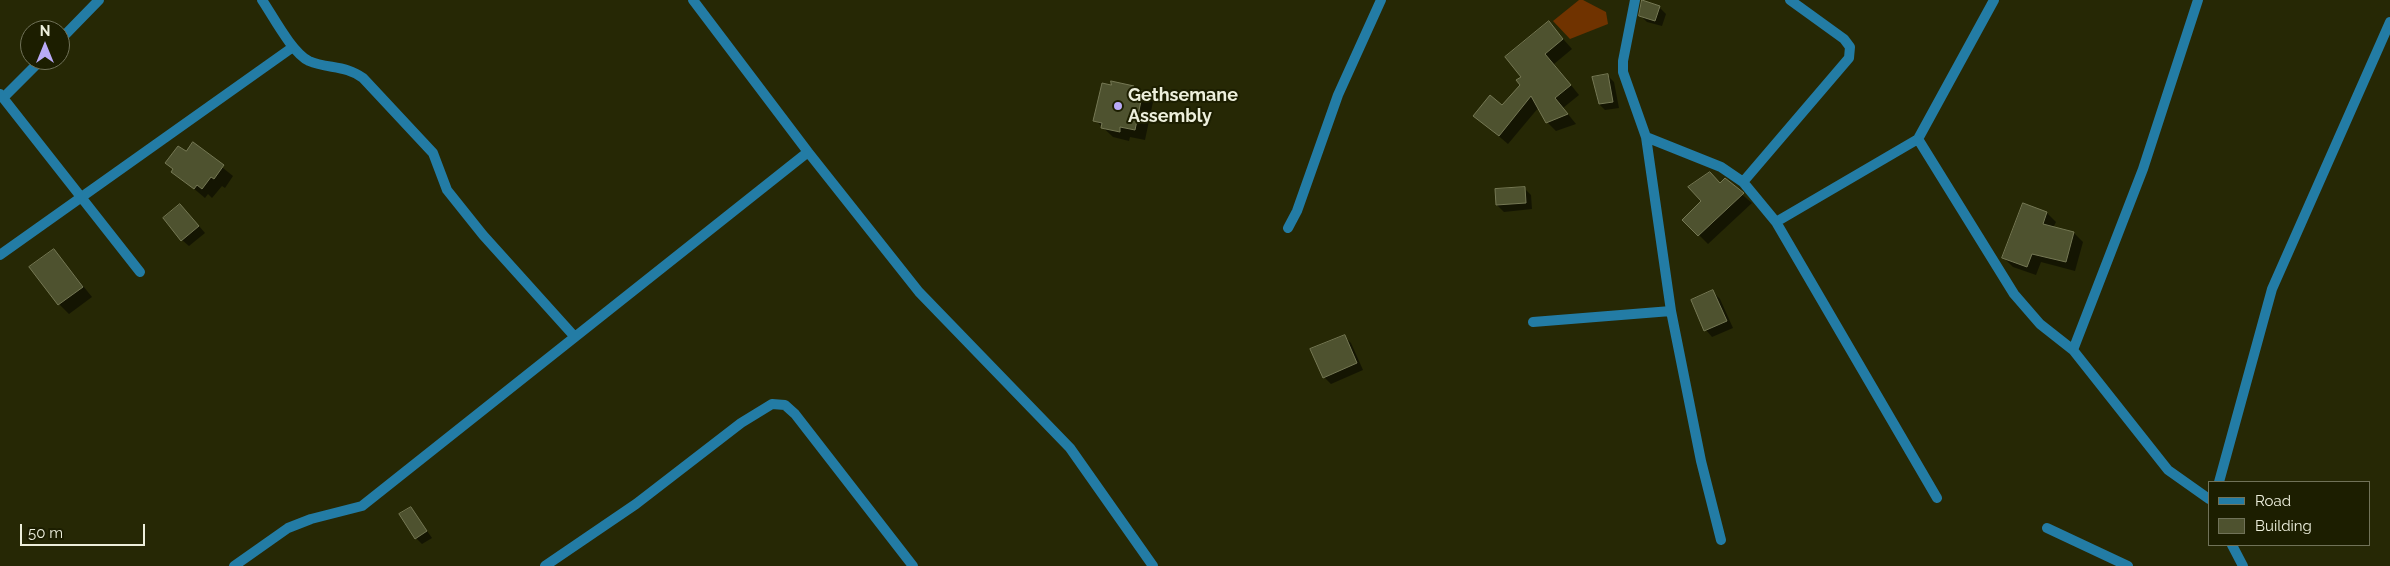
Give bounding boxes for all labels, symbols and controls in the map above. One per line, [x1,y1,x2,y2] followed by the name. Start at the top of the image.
[20,20,70,70] north arrow
[40,23,50,39] text: N
[1128,85,1238,128] place label: Gethsemane Assembly
[1112,100,1124,112] marker: Gethsemane Assembly
[2208,481,2370,546] legend
[2255,492,2291,510] text: Road
[22,514,148,546] scale bar
[2255,517,2312,535] text: Building
[28,524,63,542] text: 50 m

